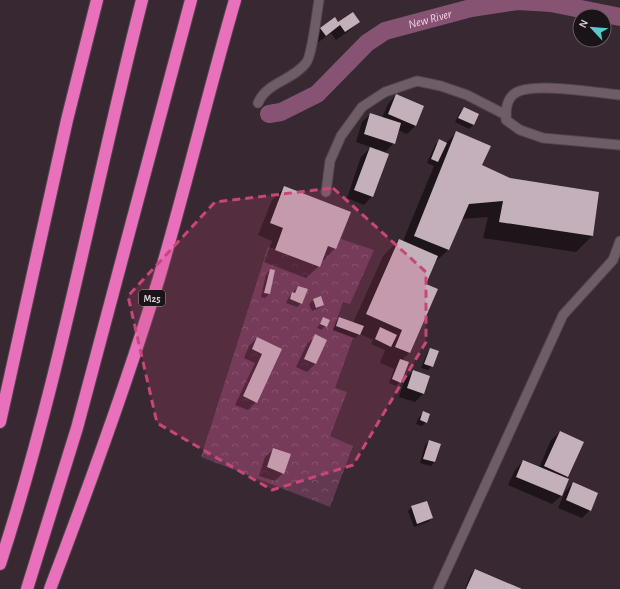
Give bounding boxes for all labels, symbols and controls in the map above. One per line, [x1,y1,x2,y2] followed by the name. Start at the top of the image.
[407,7,454,30] water label: New River
[572,8,612,48] north arrow
[577,18,590,30] text: N
[139,290,165,306] road number: M25

